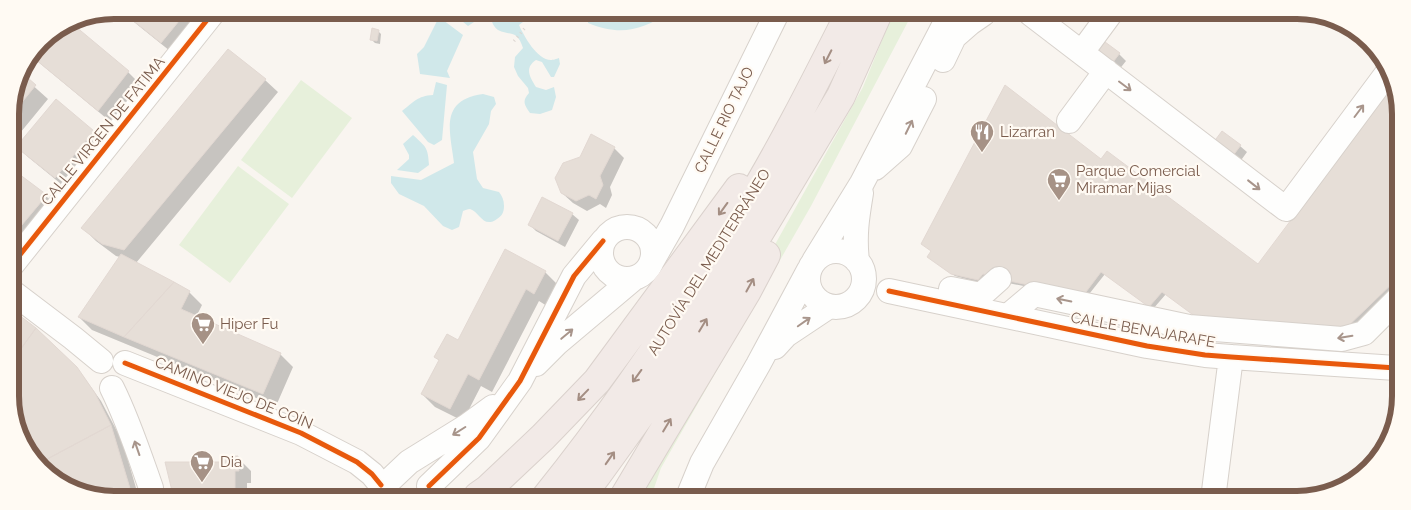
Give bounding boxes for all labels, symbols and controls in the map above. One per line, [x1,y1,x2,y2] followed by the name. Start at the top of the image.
[823,49,832,64] one-way arrow
[37,53,169,209] street label: CALLE VIRGEN DE FATIMA
[691,64,757,176] street label: CALLE RIO TAJO
[1118,81,1132,91] one-way arrow
[1354,104,1364,118] one-way arrow
[969,119,995,153] restaurant icon: Lizarran
[905,120,915,135] one-way arrow
[1000,123,1055,141] place label: Lizarran
[1076,162,1201,197] place label: Parque Comercial Miramar Mijas
[644,165,774,359] street label: AUTOVÍA DEL MEDITERRÁNEO
[1046,167,1072,201] supermarket icon: Parque Comercial Miramar Mijas
[1247,179,1260,190] one-way arrow
[718,202,728,216] one-way arrow
[745,279,755,293] one-way arrow
[1056,295,1072,304] one-way arrow
[1069,308,1217,352] street label: CALLE BENAJARAFE
[190,311,216,345] supermarket icon: Hiper Fu
[220,315,278,333] place label: Hiper Fu
[797,317,811,327] one-way arrow
[698,318,708,332] one-way arrow
[560,329,573,340] one-way arrow
[1337,332,1353,342] one-way arrow
[152,353,316,433] street label: CAMINO VIEJO DE COÍN
[632,369,642,383] one-way arrow
[577,388,589,401] one-way arrow
[662,418,672,432] one-way arrow
[452,427,466,437] one-way arrow
[132,441,141,457] one-way arrow
[189,449,215,483] supermarket icon: Dia
[605,451,615,465] one-way arrow
[220,453,242,471] place label: Dia

